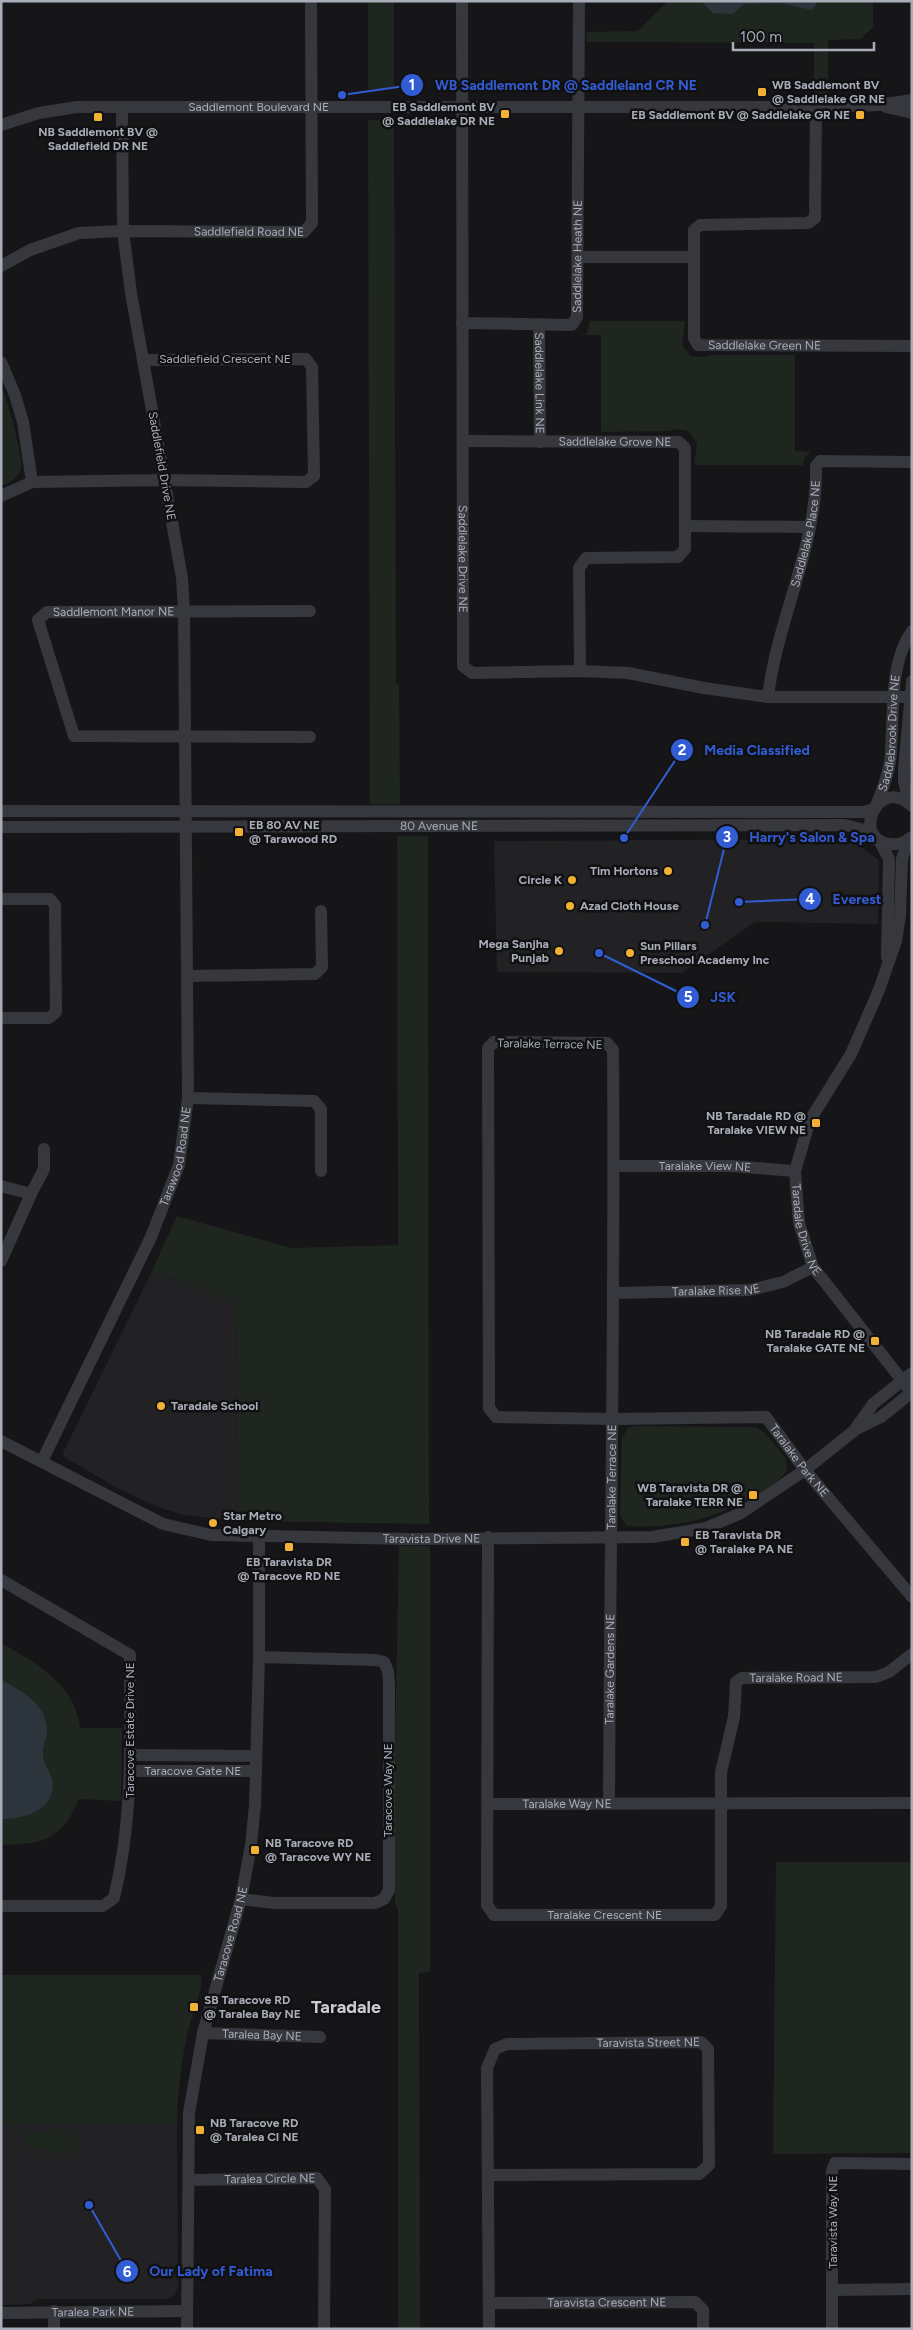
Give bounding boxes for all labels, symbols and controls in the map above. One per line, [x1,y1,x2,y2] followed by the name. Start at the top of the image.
[733,20,874,52] scale bar
[740,28,782,46] text: 100 m
[400,70,707,99] callout: WB Saddlemont DR @ Saddleland CR NE
[409,76,415,94] text: 1
[435,77,697,94] text: WB Saddlemont DR @ Saddleland CR NE
[772,78,885,106] place label: WB Saddlemont BV @ Saddlelake GR NE
[756,86,768,98] marker: WB Saddlemont BV @ Saddlelake GR NE
[188,100,329,114] street label: Saddlemont Boulevard NE
[382,100,495,128] place label: EB Saddlemont BV @ Saddlelake DR NE
[499,108,511,120] marker: EB Saddlemont BV @ Saddlelake DR NE
[631,108,850,122] place label: EB Saddlemont BV @ Saddlelake GR NE
[854,109,866,121] marker: EB Saddlemont BV @ Saddlelake GR NE
[92,111,104,123] marker: NB Saddlemont BV @ Saddlefield DR NE
[38,125,158,153] place label: NB Saddlemont BV @ Saddlefield DR NE
[570,200,585,313] street label: Saddlelake Heath NE
[194,224,304,239] street label: Saddlefield Road NE
[532,332,547,434] street label: Saddlelake Link NE
[708,338,821,353] street label: Saddlelake Green NE
[159,352,291,366] street label: Saddlefield Crescent NE
[146,410,178,522] street label: Saddlefield Drive NE
[559,434,671,449] street label: Saddlelake Grove NE
[788,480,823,589] street label: Saddlelake Place NE
[456,505,470,613] street label: Saddlelake Drive NE
[53,605,174,619] street label: Saddlemont Manor NE
[875,674,903,793] street label: Saddlebrook Drive NE
[669,735,820,764] callout: Media Classified
[678,741,687,759] text: 2
[704,742,810,759] text: Media Classified
[249,818,337,846] place label: EB 80 AV NE @ Tarawood RD
[400,819,478,833] street label: 80 Avenue NE
[714,822,885,851] callout: Harry's Salon & Spa
[233,826,245,838] marker: EB 80 AV NE @ Tarawood RD
[723,828,731,846] text: 3
[749,829,875,846] text: Harry's Salon & Spa
[590,864,658,878] place label: Tim Hortons
[662,865,674,877] marker: Tim Hortons
[519,873,562,887] place label: Circle K
[566,874,578,886] marker: Circle K
[797,885,891,914] callout: Everest
[805,890,815,908] text: 4
[833,891,882,908] text: Everest
[580,899,679,913] place label: Azad Cloth House
[564,900,576,912] marker: Azad Cloth House
[478,937,549,965] place label: Mega Sanjha Punjab
[640,939,770,967] place label: Sun Pillars Preschool Academy Inc
[553,945,565,957] marker: Mega Sanjha Punjab
[624,947,636,959] marker: Sun Pillars Preschool Academy Inc
[675,982,746,1011] callout: JSK
[684,988,693,1006] text: 5
[710,989,736,1006] text: JSK
[497,1036,603,1052] street label: Taralake Terrace NE
[157,1106,194,1208] street label: Tarawood Road NE
[706,1109,806,1137] place label: NB Taradale RD @ Taralake VIEW NE
[810,1117,822,1129] marker: NB Taradale RD @ Taralake VIEW NE
[659,1159,752,1175] street label: Taralake View NE
[789,1183,824,1279] street label: Taradale Drive NE
[672,1281,761,1299] street label: Taralake Rise NE
[765,1327,865,1355] place label: NB Taradale RD @ Taralake GATE NE
[869,1335,881,1347] marker: NB Taradale RD @ Taralake GATE NE
[171,1399,258,1413] place label: Taradale School
[155,1400,167,1412] marker: Taradale School
[767,1421,832,1500] street label: Taralake Park NE
[604,1424,619,1530] street label: Taralake Terrace NE
[637,1481,743,1509] place label: WB Taravista DR @ Taralake TERR NE
[747,1489,759,1501] marker: WB Taravista DR @ Taralake TERR NE
[223,1509,282,1537] place label: Star Metro Calgary
[207,1517,219,1529] marker: Star Metro Calgary
[695,1528,793,1556] place label: EB Taravista DR @ Taralake PA NE
[383,1531,481,1546] street label: Taravista Drive NE
[679,1536,691,1548] marker: EB Taravista DR @ Taralake PA NE
[283,1541,295,1553] marker: EB Taravista DR @ Taracove RD NE
[238,1555,340,1583] place label: EB Taravista DR @ Taracove RD NE
[602,1614,617,1724] street label: Taralake Gardens NE
[123,1662,137,1798] street label: Taracove Estate Drive NE
[750,1670,843,1685] street label: Taralake Road NE
[381,1743,395,1837] street label: Taracove Way NE
[145,1764,241,1778] street label: Taracove Gate NE
[522,1797,612,1811] street label: Taralake Way NE
[265,1836,371,1864] place label: NB Taracove RD @ Taracove WY NE
[249,1844,261,1856] marker: NB Taracove RD @ Taracove WY NE
[211,1885,250,1983] street label: Taracove Road NE
[547,1908,662,1922] street label: Taralake Crescent NE
[204,1993,301,2021] place label: SB Taracove RD @ Taralea Bay NE
[311,1996,381,2018] district label: Taradale
[188,2001,200,2013] marker: SB Taracove RD @ Taralea Bay NE
[222,2027,302,2043] street label: Taralea Bay NE
[597,2035,700,2050] street label: Taravista Street NE
[210,2116,299,2144] place label: NB Taracove RD @ Taralea CI NE
[194,2124,206,2136] marker: NB Taracove RD @ Taralea CI NE
[224,2171,316,2186] street label: Taralea Circle NE
[826,2175,840,2269] street label: Taravista Way NE
[114,2257,282,2286] callout: Our Lady of Fatima
[123,2263,132,2281] text: 6
[149,2263,273,2280] text: Our Lady of Fatima
[548,2295,666,2310] street label: Taravista Crescent NE
[52,2305,134,2319] street label: Taralea Park NE

